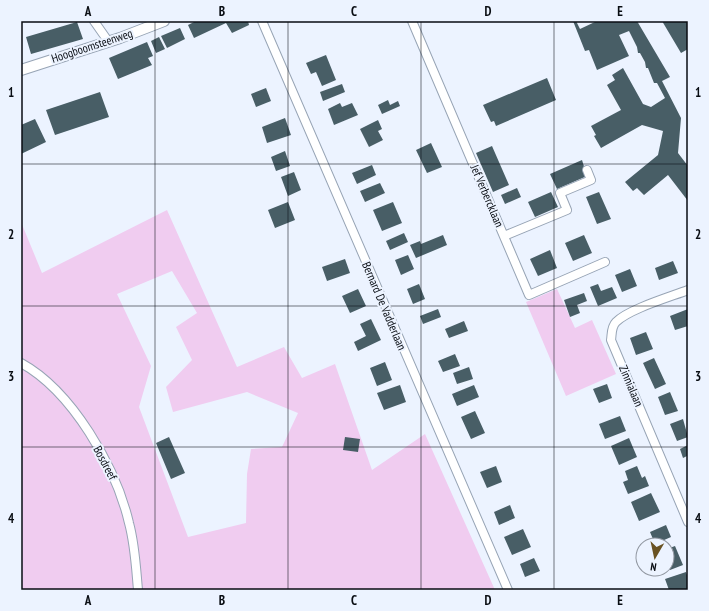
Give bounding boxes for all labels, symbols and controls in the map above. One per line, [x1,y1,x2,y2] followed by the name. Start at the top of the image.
[84,3,92,20] text: A
[219,3,225,20] text: B
[351,3,357,20] text: C
[485,3,492,20] text: D
[617,3,623,20] text: E
[49,25,134,66] street label: Hoogboomsteenweg
[8,84,14,101] text: 1
[695,84,701,101] text: 1
[467,161,507,229] street label: Jef Verbercklaan
[8,226,14,243] text: 2
[695,226,701,243] text: 2
[359,259,410,352] street label: Bernard De Vadderlaan
[616,363,647,409] street label: Zinnialaan
[8,368,14,385] text: 3
[695,368,701,385] text: 3
[90,443,121,483] street label: Bosdreef
[8,510,15,527] text: 4
[695,510,702,527] text: 4
[635,537,675,577] north arrow
[649,559,657,574] text: N
[84,592,92,609] text: A
[219,592,225,609] text: B
[351,592,357,609] text: C
[485,592,492,609] text: D
[617,592,623,609] text: E

